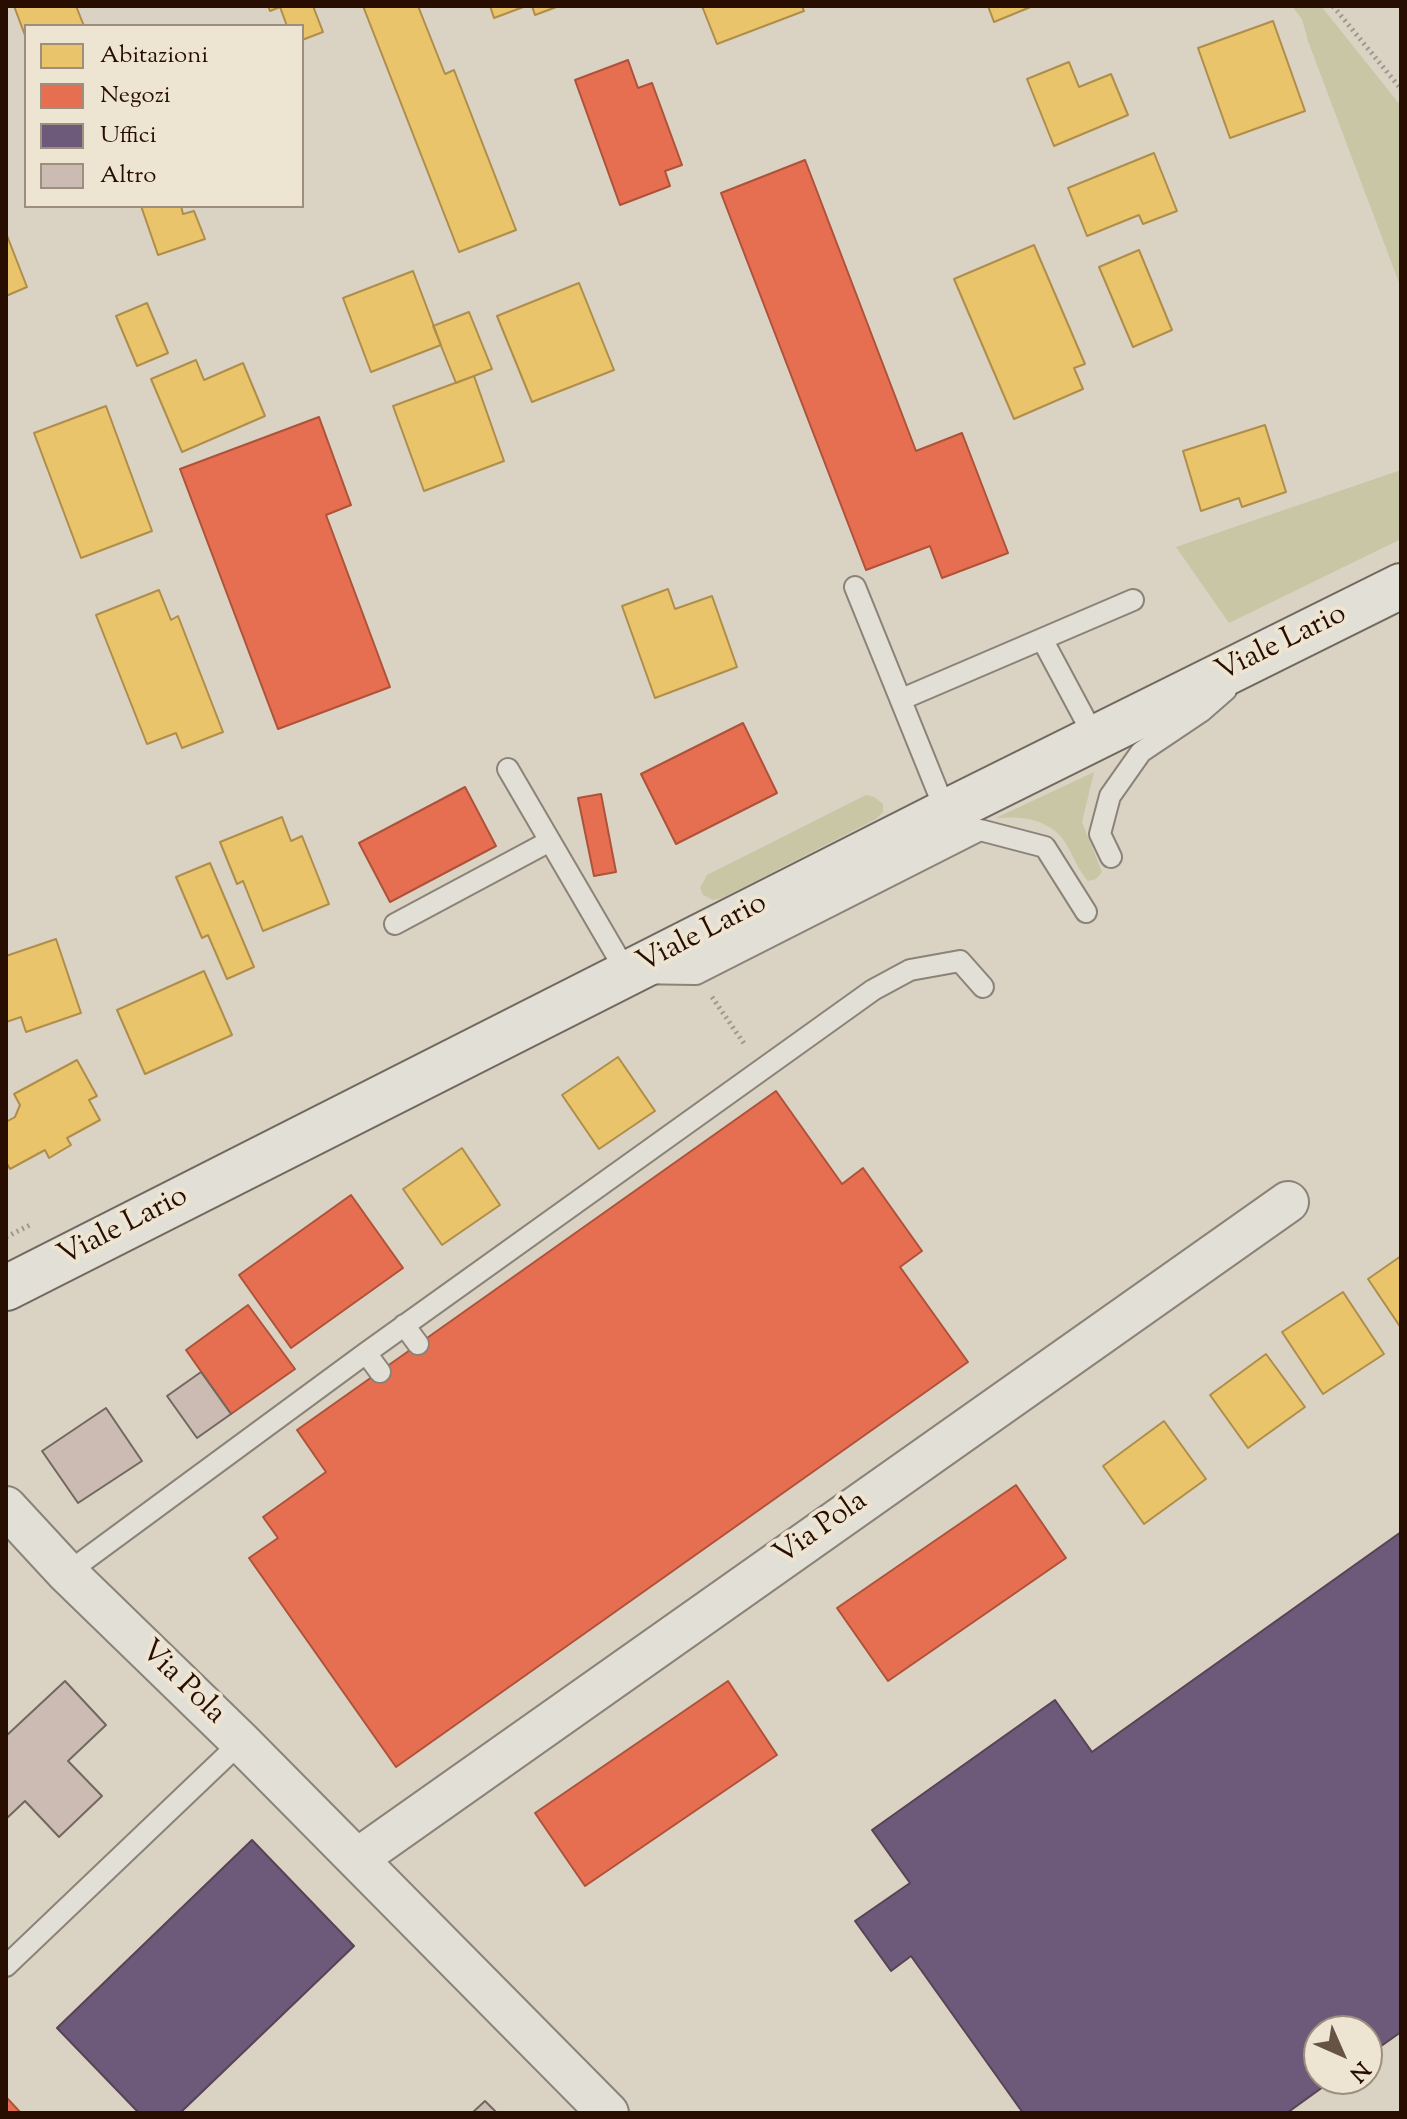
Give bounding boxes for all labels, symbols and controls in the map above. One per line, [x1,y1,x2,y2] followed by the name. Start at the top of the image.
[24,24,304,208] legend
[100,39,208,73] text: Abitazioni
[100,79,171,113] text: Negozi
[100,119,157,153] text: Uffici
[100,159,156,193] text: Altro
[1211,598,1353,692] street label: Viale Lario
[632,887,774,983] street label: Viale Lario
[53,1180,195,1276] street label: Viale Lario
[769,1485,875,1575] street label: Via Pola
[131,1634,231,1734] street label: Via Pola
[1303,2015,1383,2095] north arrow
[1341,2053,1376,2088] text: N

